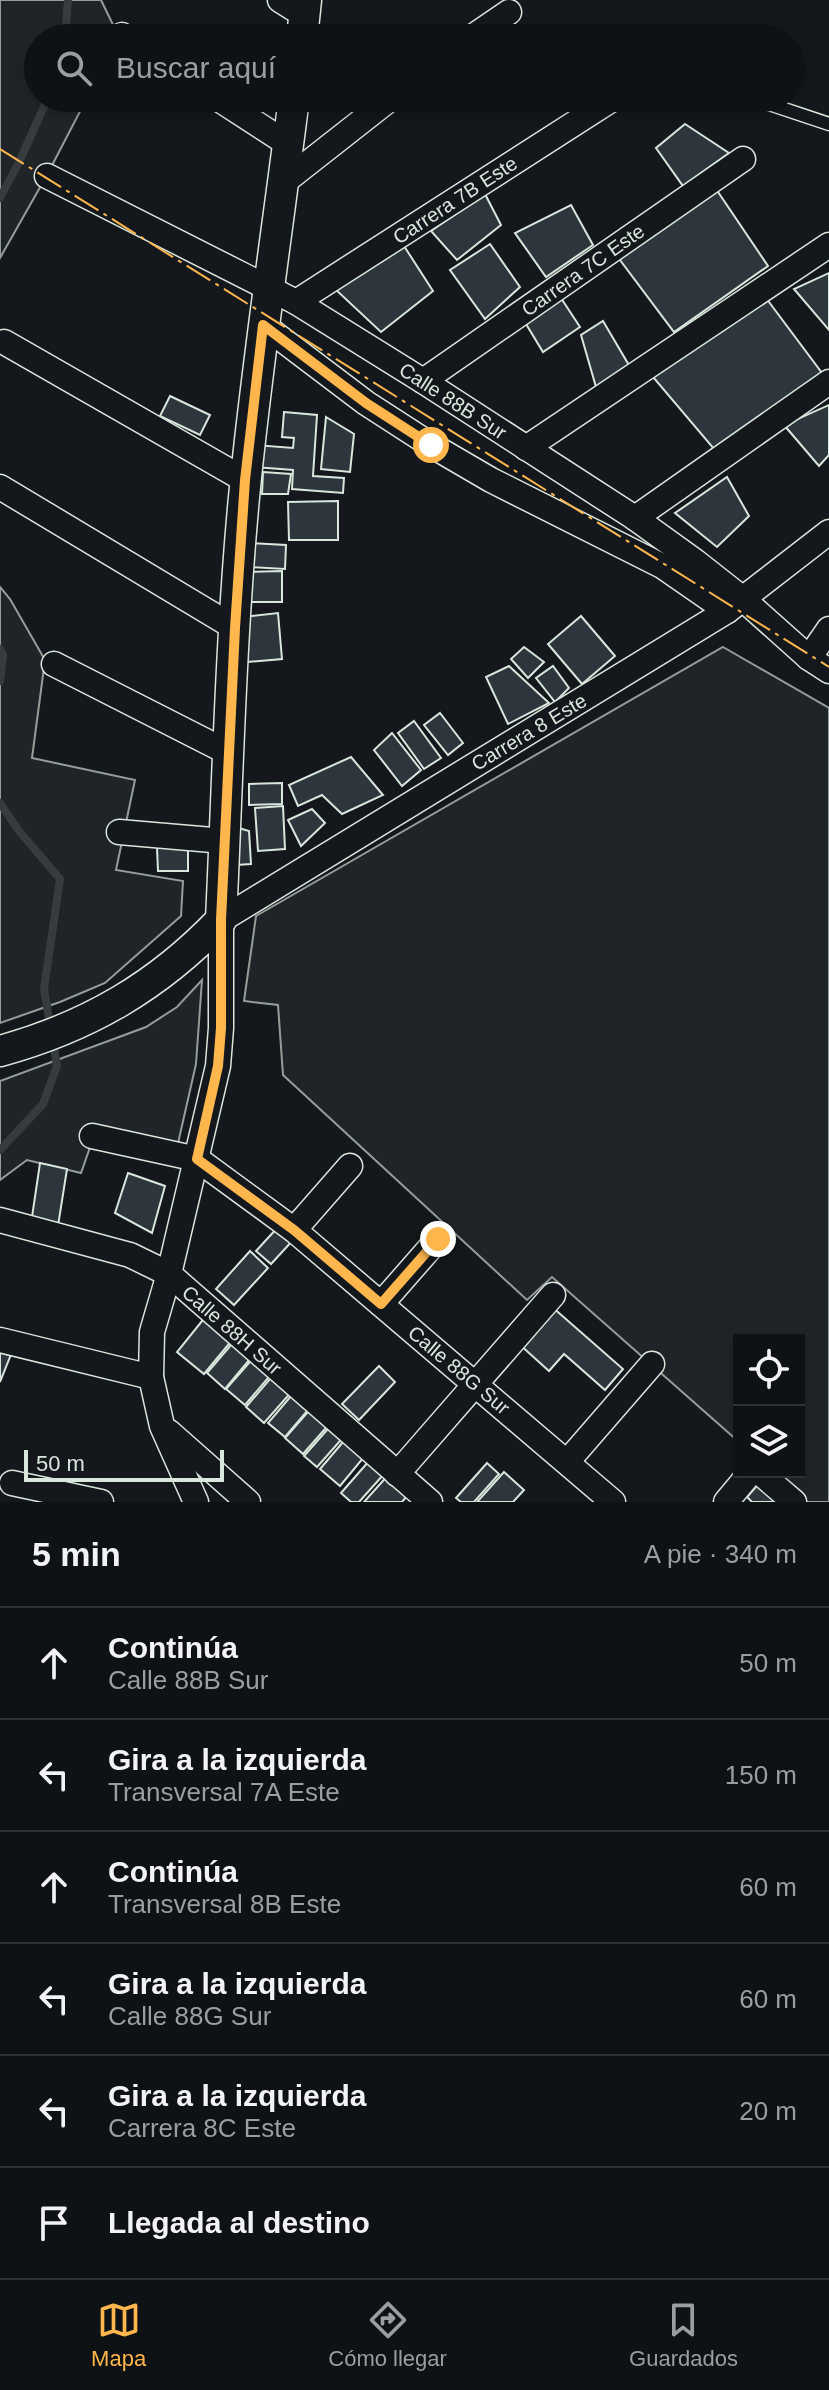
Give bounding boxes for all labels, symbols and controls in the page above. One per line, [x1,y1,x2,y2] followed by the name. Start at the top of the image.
[24,24,805,112] search box
[52,46,96,90] icon: search
[116,51,276,84] text: Buscar aquí
[389,152,521,248] street label: Carrera 7B Este
[518,220,648,320] street label: Carrera 7C Este
[395,358,511,444] street label: Calle 88B Sur
[413,427,449,463] route start
[468,689,590,775] street label: Carrera 8 Este
[420,1221,456,1257] route end
[178,1281,286,1379] street label: Calle 88H Sur
[404,1321,514,1419] street label: Calle 88G Sur
[733,1334,805,1478] map controls
[733,1334,805,1406] button: locate
[733,1406,805,1478] button: layers
[24,1446,224,1482] scale bar
[36,1451,85,1476] text: 50 m
[32,1535,121,1573] text: 5 min
[644,1539,797,1569] text: A pie · 340 m
[108,1631,238,1664] text: Continúa
[32,1641,76,1685] icon: ahead
[739,1648,797,1678] text: 50 m
[108,1665,268,1695] text: Calle 88B Sur
[108,1743,366,1776] text: Gira a la izquierda
[32,1753,76,1797] icon: left
[725,1760,797,1790] text: 150 m
[108,1777,340,1807] text: Transversal 7A Este
[108,1855,238,1888] text: Continúa
[32,1865,76,1909] icon: ahead
[739,1872,797,1902] text: 60 m
[108,1889,341,1919] text: Transversal 8B Este
[108,1967,366,2000] text: Gira a la izquierda
[32,1977,76,2021] icon: left
[739,1984,797,2014] text: 60 m
[108,2001,271,2031] text: Calle 88G Sur
[108,2079,366,2112] text: Gira a la izquierda
[32,2089,76,2133] icon: left
[739,2096,797,2126] text: 20 m
[108,2113,296,2143] text: Carrera 8C Este
[32,2201,76,2245] icon: arrive
[108,2206,370,2239] text: Llegada al destino
[91,2298,146,2372] tab: Mapa
[328,2298,447,2372] tab: Cómo llegar
[629,2298,738,2372] tab: Guardados

